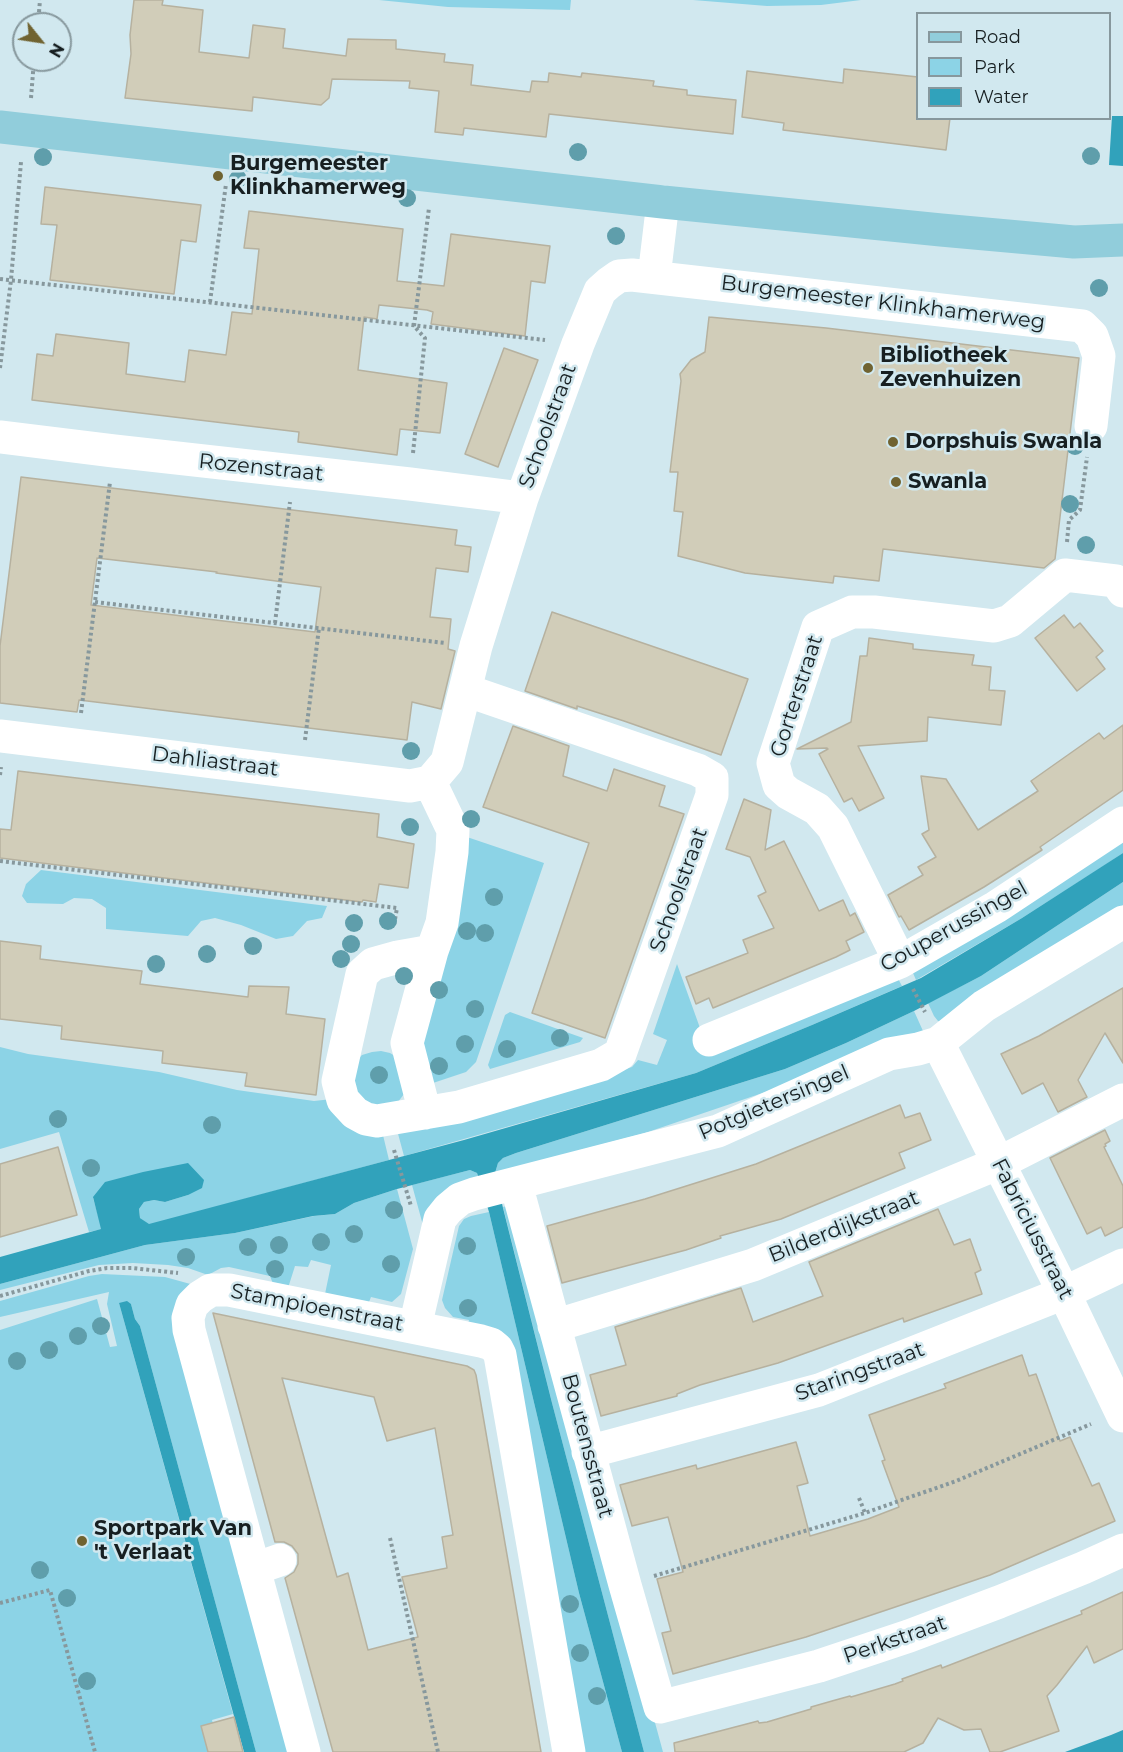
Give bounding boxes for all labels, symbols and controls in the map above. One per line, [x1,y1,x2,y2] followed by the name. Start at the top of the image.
[12,12,72,72] north arrow
[916,12,1111,120] legend
[974,26,1021,48] text: Road
[45,40,68,61] text: N
[974,56,1015,78] text: Park
[974,86,1029,108] text: Water
[230,151,406,201] place label: Burgemeester Klinkhamerweg
[211,169,225,183] marker: Burgemeester Klinkhamerweg
[720,271,1046,335] street label: Burgemeester Klinkhamerweg
[880,343,1021,393] place label: Bibliotheek Zevenhuizen
[514,360,582,492] street label: Schoolstraat
[861,361,875,375] marker: Bibliotheek Zevenhuizen
[905,429,1102,455] place label: Dorpshuis Swanla
[886,435,900,449] marker: Dorpshuis Swanla
[197,449,325,487] street label: Rozenstraat
[908,469,987,495] place label: Swanla
[889,475,903,489] marker: Swanla
[765,632,829,760] street label: Gorterstraat
[150,742,280,782] street label: Dahliastraat
[645,824,713,956] street label: Schoolstraat
[876,876,1032,978] street label: Couperussingel
[695,1060,853,1146] street label: Potgietersingel
[986,1154,1078,1304] street label: Fabriciusstraat
[765,1185,923,1269] street label: Bilderdijkstraat
[229,1279,405,1337] street label: Stampioenstraat
[792,1337,928,1407] street label: Staringstraat
[556,1371,618,1521] street label: Boutensstraat
[94,1516,252,1566] place label: Sportpark Van 't Verlaat
[75,1534,89,1548] marker: Sportpark Van 't Verlaat
[840,1611,950,1669] street label: Perkstraat

